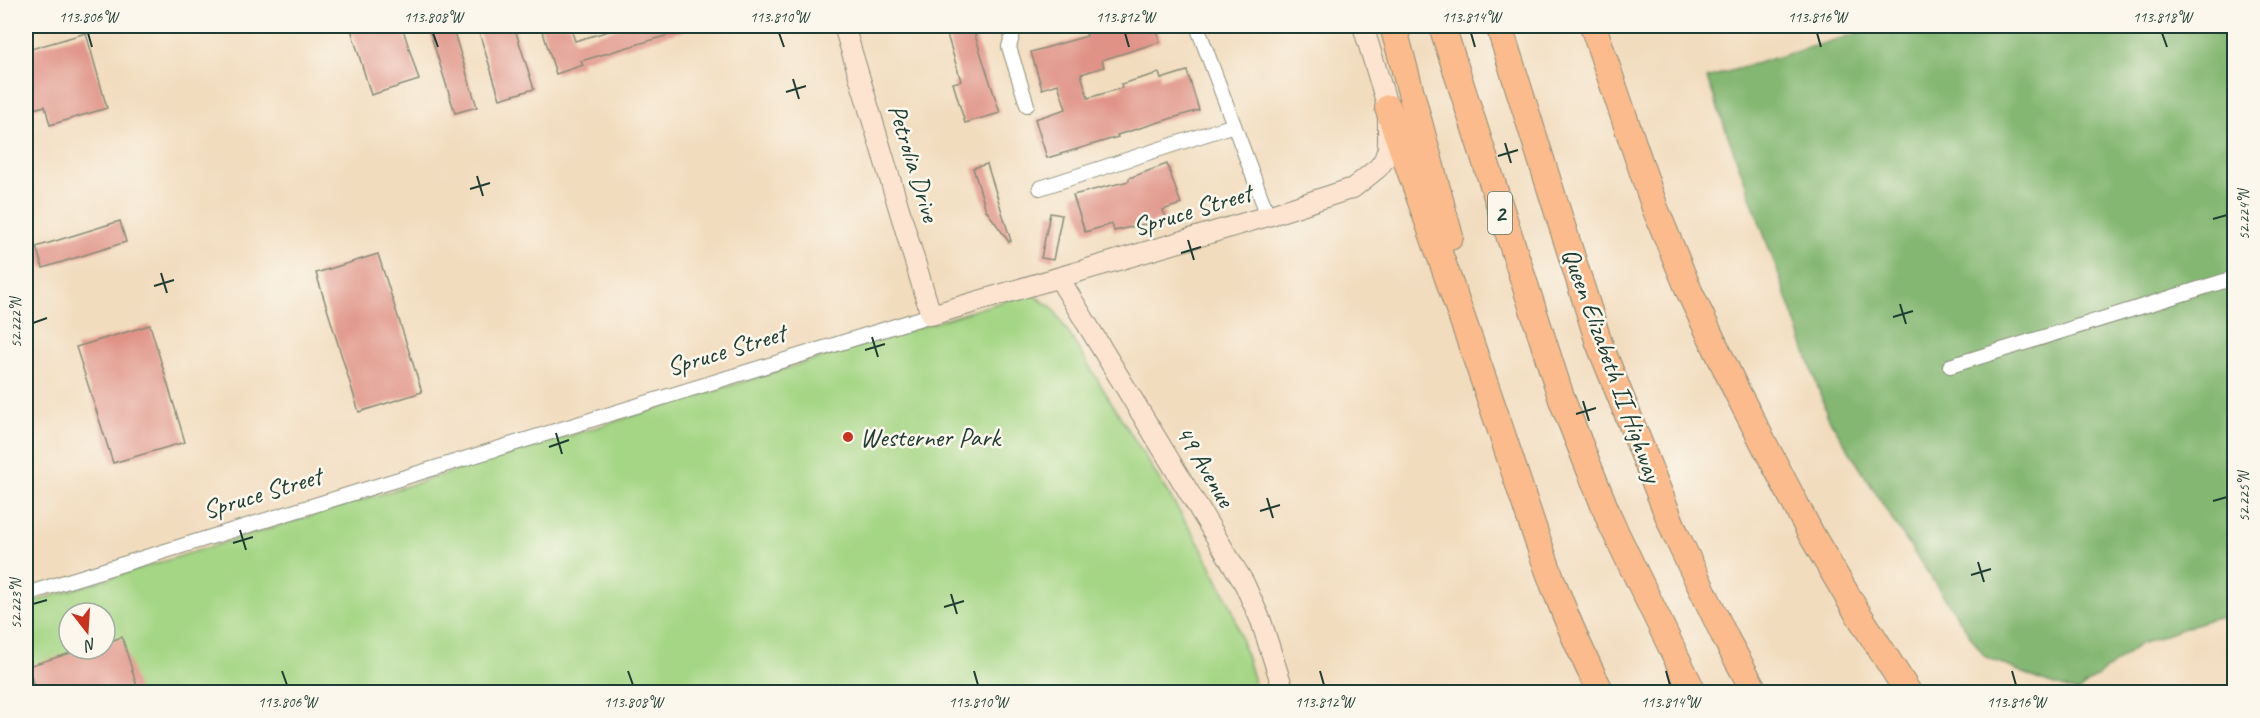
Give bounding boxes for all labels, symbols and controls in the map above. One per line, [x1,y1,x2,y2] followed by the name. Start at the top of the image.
[59,8,120,27] text: 113.806°W
[404,8,465,27] text: 113.808°W
[750,8,811,27] text: 113.810°W
[1096,8,1157,27] text: 113.812°W
[1442,8,1503,27] text: 113.814°W
[1788,8,1849,27] text: 113.816°W
[2133,8,2194,27] text: 113.818°W
[881,100,948,227] street label: Petrolia Drive
[1129,175,1259,244] street label: Spruce Street
[2235,187,2254,240] text: 52.224°N
[1488,192,1512,234] road number: 2
[1554,243,1670,489] street label: Queen Elizabeth II Highway
[7,295,26,348] text: 52.222°N
[663,315,793,384] street label: Spruce Street
[1168,419,1243,514] street label: 49 Avenue
[860,421,1002,454] place label: Westerner Park
[841,430,855,444] marker: Westerner Park
[199,458,329,527] street label: Spruce Street
[2235,469,2254,522] text: 52.225°N
[7,576,26,629] text: 52.223°N
[57,601,117,661] north arrow
[80,633,99,656] text: N
[258,693,319,712] text: 113.806°W
[604,693,665,712] text: 113.808°W
[949,693,1010,712] text: 113.810°W
[1295,693,1356,712] text: 113.812°W
[1641,693,1702,712] text: 113.814°W
[1987,693,2048,712] text: 113.816°W

